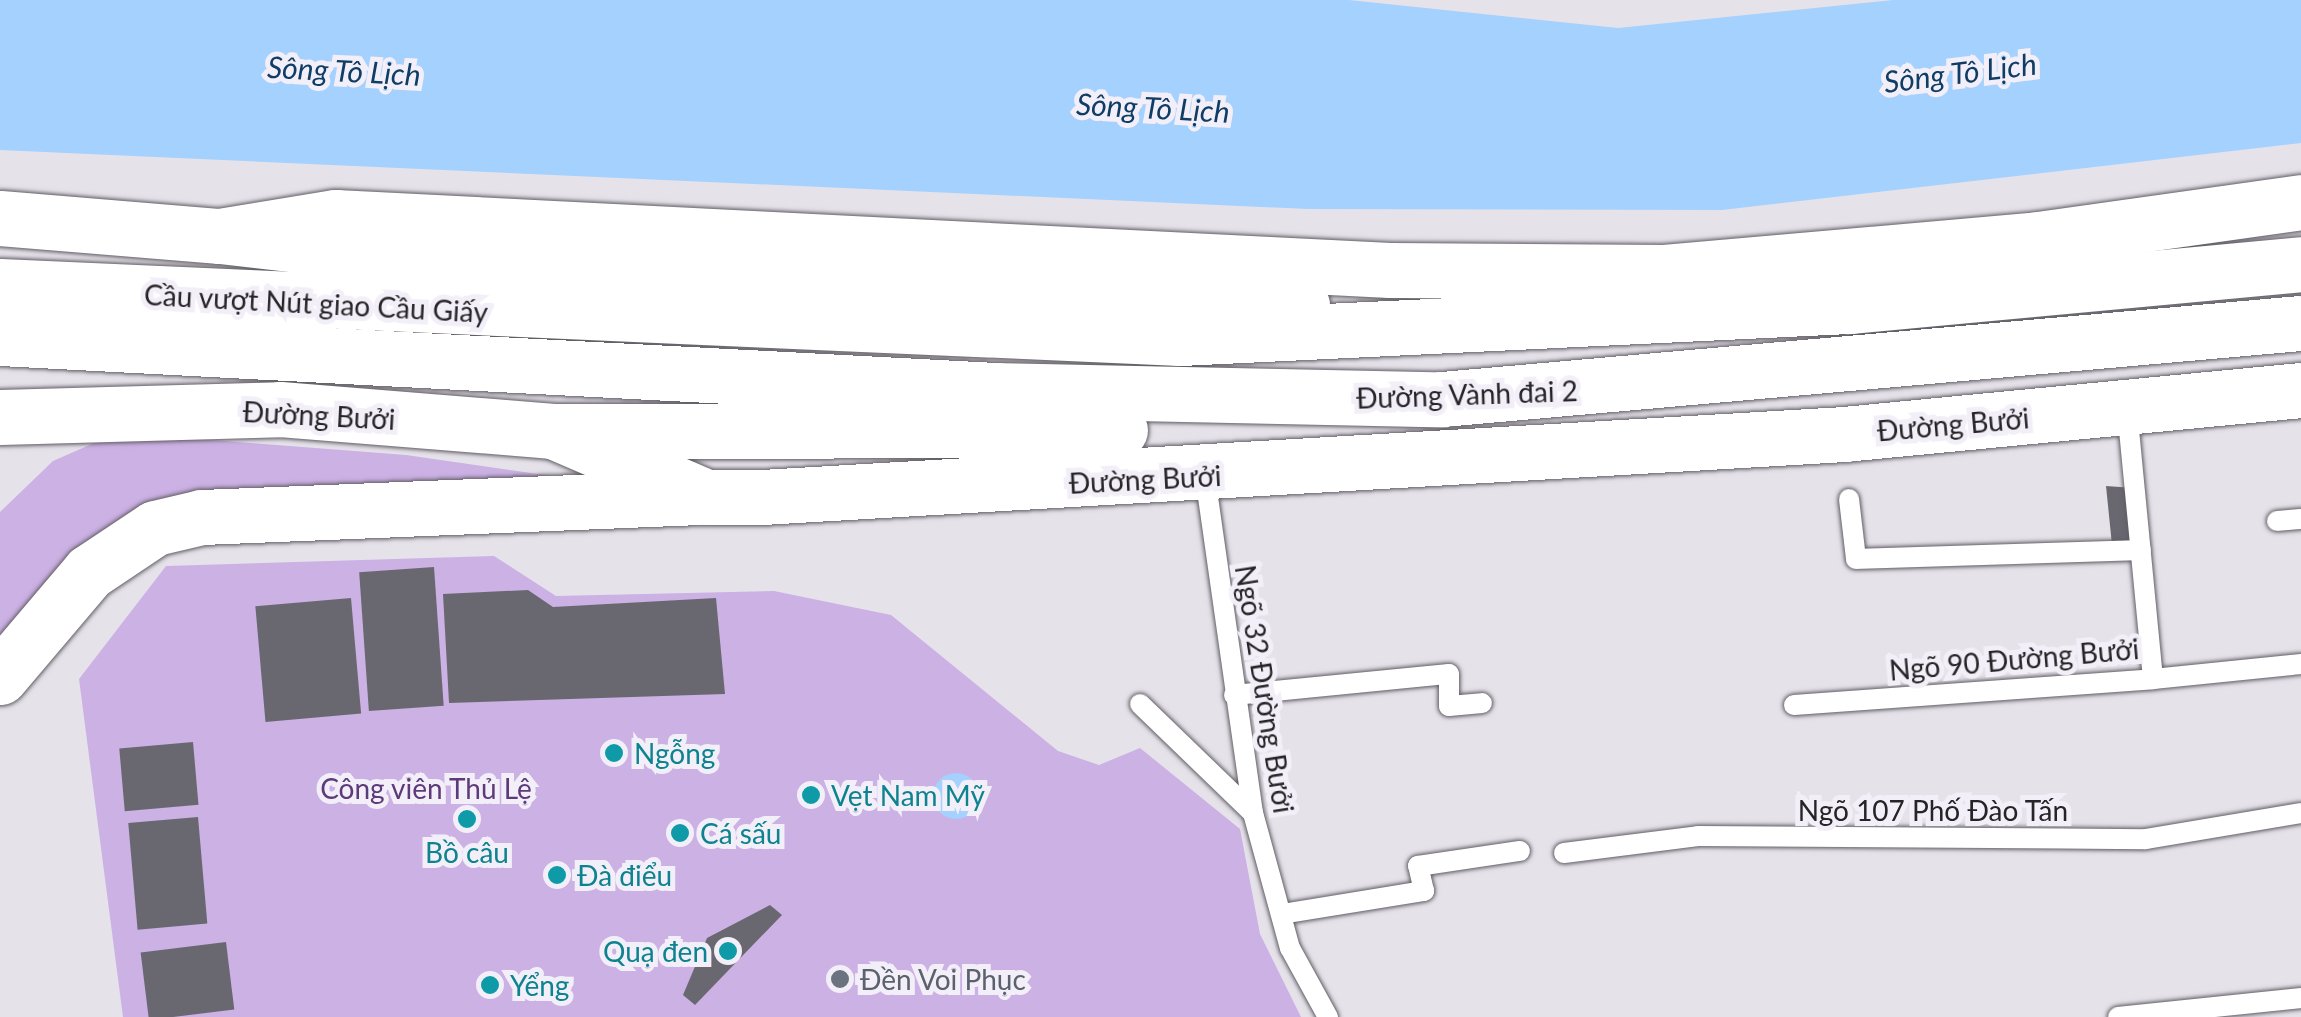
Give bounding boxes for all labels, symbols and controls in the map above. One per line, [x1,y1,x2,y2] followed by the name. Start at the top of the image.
[1881,45,2039,99] water label: Sông Tô Lịch
[266,48,422,92] water label: Sông Tô Lịch
[1075,85,1231,129] water label: Sông Tô Lịch
[143,277,489,329] street label: Cầu vượt Nút giao Cầu Giấy
[1355,373,1579,415] street label: Đường Vành đai 2
[242,394,396,436] street label: Đường Bưởi
[1875,401,2031,447] street label: Đường Bưởi
[1068,458,1222,500] street label: Đường Bưởi
[1229,563,1301,815] street label: Ngõ 32 Đường Bưởi
[1888,631,2140,687] street label: Ngõ 90 Đường Bưởi
[634,736,715,770] place label: Ngỗng
[603,742,625,764] marker: Ngỗng
[319,771,533,805] park label: Công viên Thủ Lệ
[831,778,985,812] place label: Vẹt Nam Mỹ
[800,784,822,806] marker: Vẹt Nam Mỹ
[1797,793,2069,827] street label: Ngõ 107 Phố Đào Tấn
[456,808,478,830] marker: Bồ câu
[700,816,781,850] place label: Cá sấu
[669,822,691,844] marker: Cá sấu
[425,835,509,869] place label: Bồ câu
[577,858,672,892] place label: Đà điểu
[546,864,568,886] marker: Đà điểu
[603,934,708,968] place label: Quạ đen
[717,940,739,962] marker: Quạ đen
[860,962,1027,996] place label: Đền Voi Phục
[510,968,569,1002] place label: Yểng
[829,968,851,990] marker: Đền Voi Phục
[479,974,501,996] marker: Yểng

